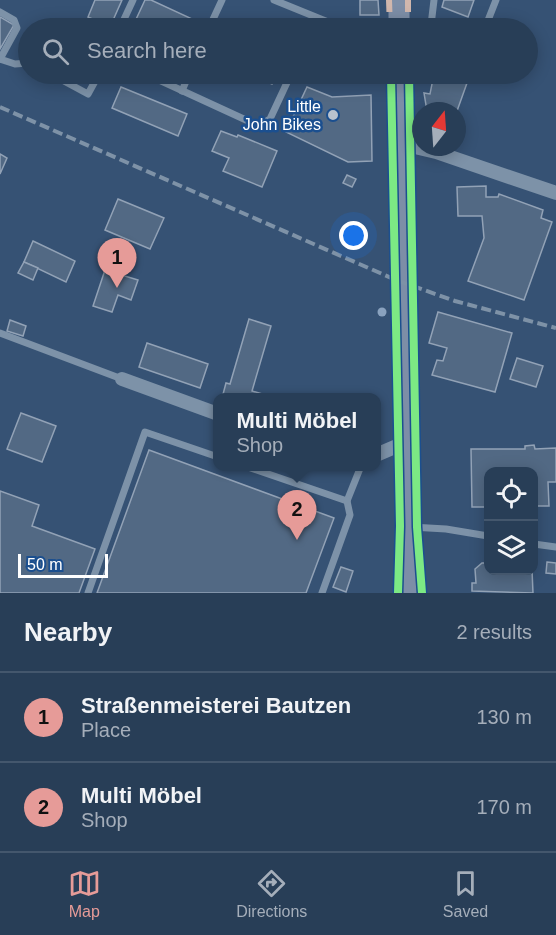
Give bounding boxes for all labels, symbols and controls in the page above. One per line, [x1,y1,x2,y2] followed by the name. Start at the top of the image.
[18,18,538,84] search box
[39,35,72,68] icon: search
[87,38,207,63] text: Search here
[243,98,321,133] place label: Little John Bikes
[412,102,466,156] north arrow
[326,108,340,122] marker: Little John Bikes
[339,221,368,250] your location
[98,238,136,288] pin: 1
[213,393,381,471] popup
[237,408,357,433] text: Multi Möbel
[237,434,283,456] text: Shop
[484,467,538,575] map controls
[484,467,538,521] button: locate
[278,490,316,540] pin: 2
[484,521,538,575] button: layers
[18,551,108,578] scale bar
[27,556,63,573] text: 50 m
[24,617,112,647] text: Nearby
[456,621,532,643] text: 2 results
[81,693,351,718] text: Straßenmeisterei Bautzen
[38,706,49,728] text: 1
[476,706,532,728] text: 130 m
[81,719,131,741] text: Place
[81,783,202,808] text: Multi Möbel
[38,796,49,818] text: 2
[476,796,532,818] text: 170 m
[81,809,128,831] text: Shop
[68,867,101,921] tab: Map
[236,867,307,921] tab: Directions
[443,867,488,921] tab: Saved

